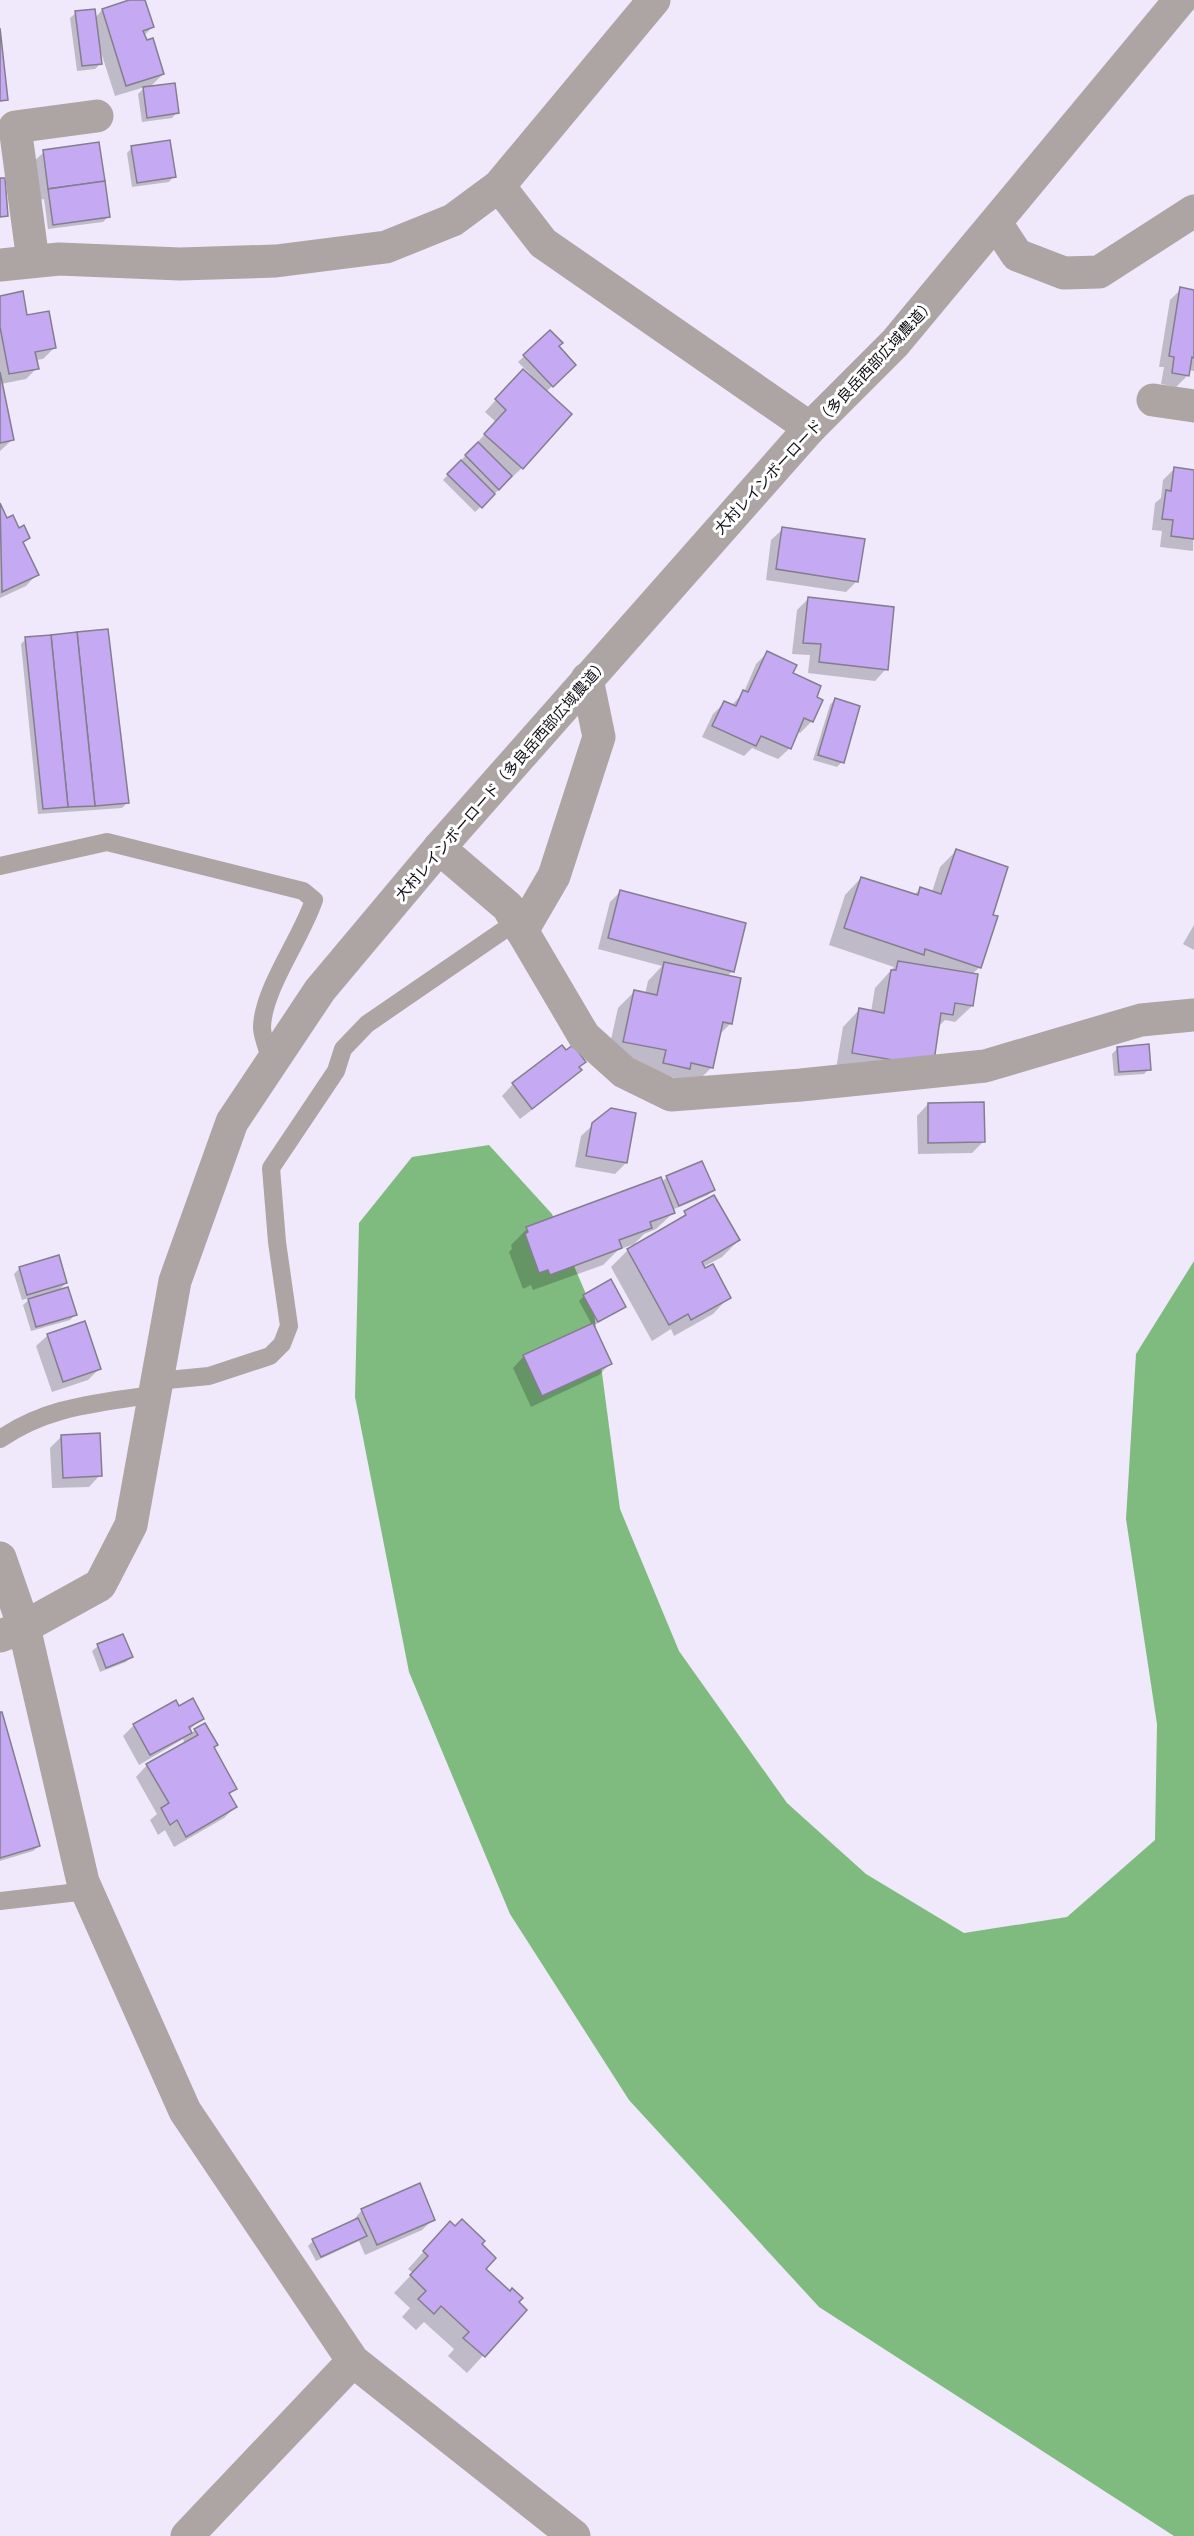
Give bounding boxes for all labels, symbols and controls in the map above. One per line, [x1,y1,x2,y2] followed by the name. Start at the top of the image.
[710,295,938,537] street label: 大村レインボーロード（多良岳西部広域農道）
[391,654,611,904] street label: 大村レインボーロード（多良岳西部広域農道）

